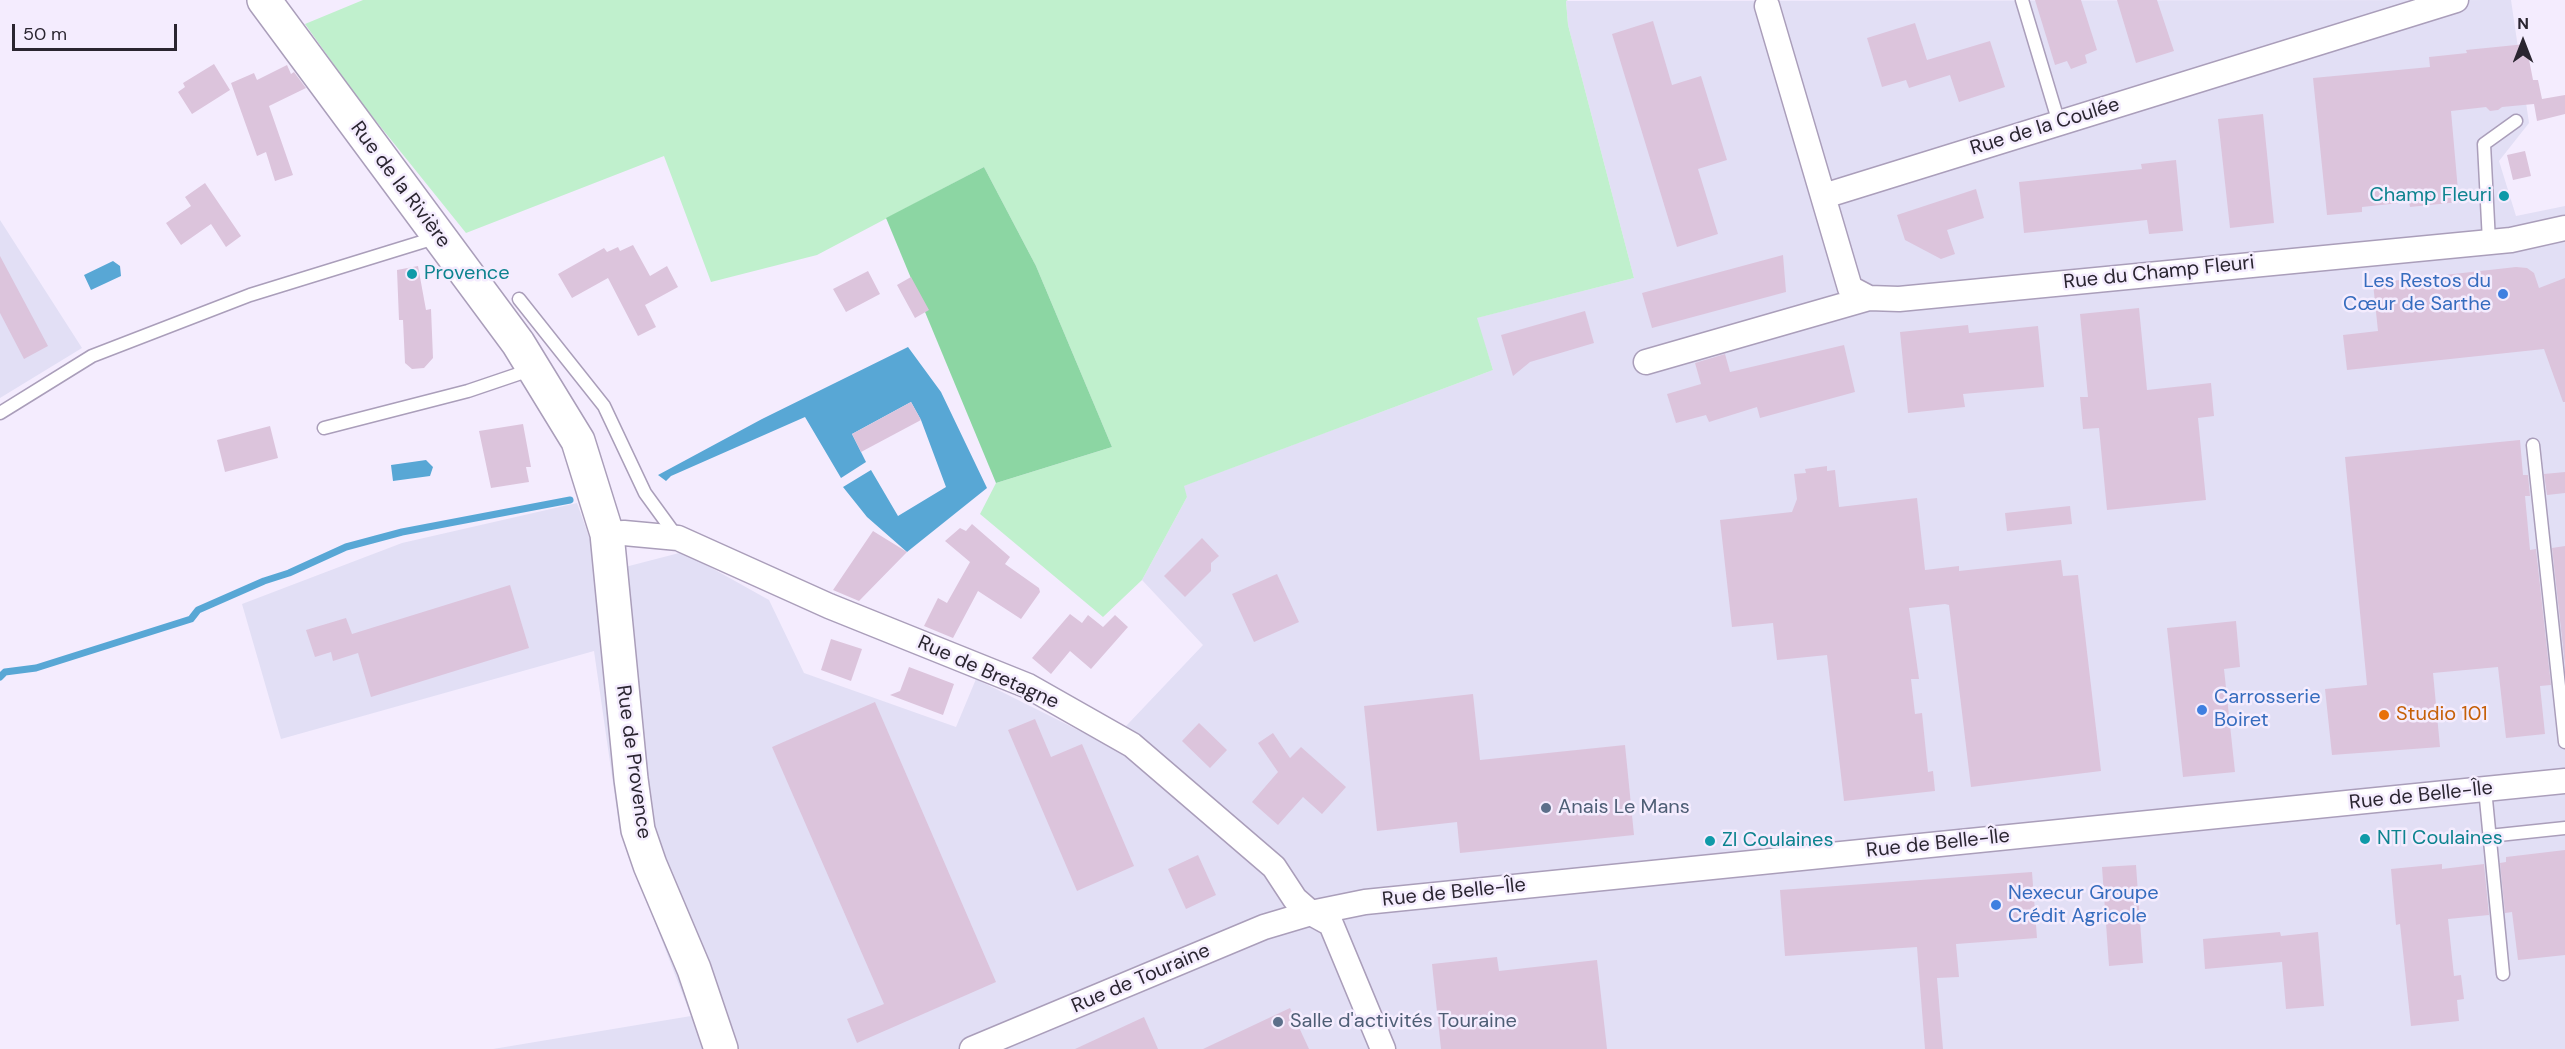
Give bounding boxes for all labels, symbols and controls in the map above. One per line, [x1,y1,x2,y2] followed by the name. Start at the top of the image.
[15,12,180,50] scale bar
[2493,12,2553,72] north arrow
[2517,13,2529,34] text: N
[23,22,67,46] text: 50 m
[1968,93,2122,161] street label: Rue de la Coulée
[345,117,455,253] street label: Rue de la Rivière
[2369,184,2492,208] place label: Champ Fleuri
[2497,189,2511,203] marker: Champ Fleuri
[2062,251,2256,295] street label: Rue du Champ Fleuri
[424,262,510,286] place label: Provence
[405,267,419,281] marker: Provence
[2343,270,2491,317] place label: Les Restos du Cœur de Sarthe
[2496,287,2510,301] marker: Les Restos du Cœur de Sarthe
[914,631,1062,715] street label: Rue de Bretagne
[610,684,656,840] street label: Rue de Provence
[2214,686,2320,733] place label: Carrosserie Boiret
[2195,703,2209,717] marker: Carrosserie Boiret
[2396,703,2488,727] place label: Studio 101
[2377,708,2391,722] marker: Studio 101
[2348,777,2494,815] street label: Rue de Belle-Île
[1558,796,1690,820] place label: Anais Le Mans
[1539,801,1553,815] marker: Anais Le Mans
[1865,825,2011,863] street label: Rue de Belle-Île
[2377,827,2503,851] place label: NTI Coulaines
[1722,829,1833,853] place label: ZI Coulaines
[2358,832,2372,846] marker: NTI Coulaines
[1703,834,1717,848] marker: ZI Coulaines
[1381,874,1527,912] street label: Rue de Belle-Île
[2008,882,2159,929] place label: Nexecur Groupe Crédit Agricole
[1989,898,2003,912] marker: Nexecur Groupe Crédit Agricole
[1068,939,1214,1019] street label: Rue de Touraine
[1290,1010,1517,1034] place label: Salle d'activités Touraine
[1271,1015,1285,1029] marker: Salle d'activités Touraine

